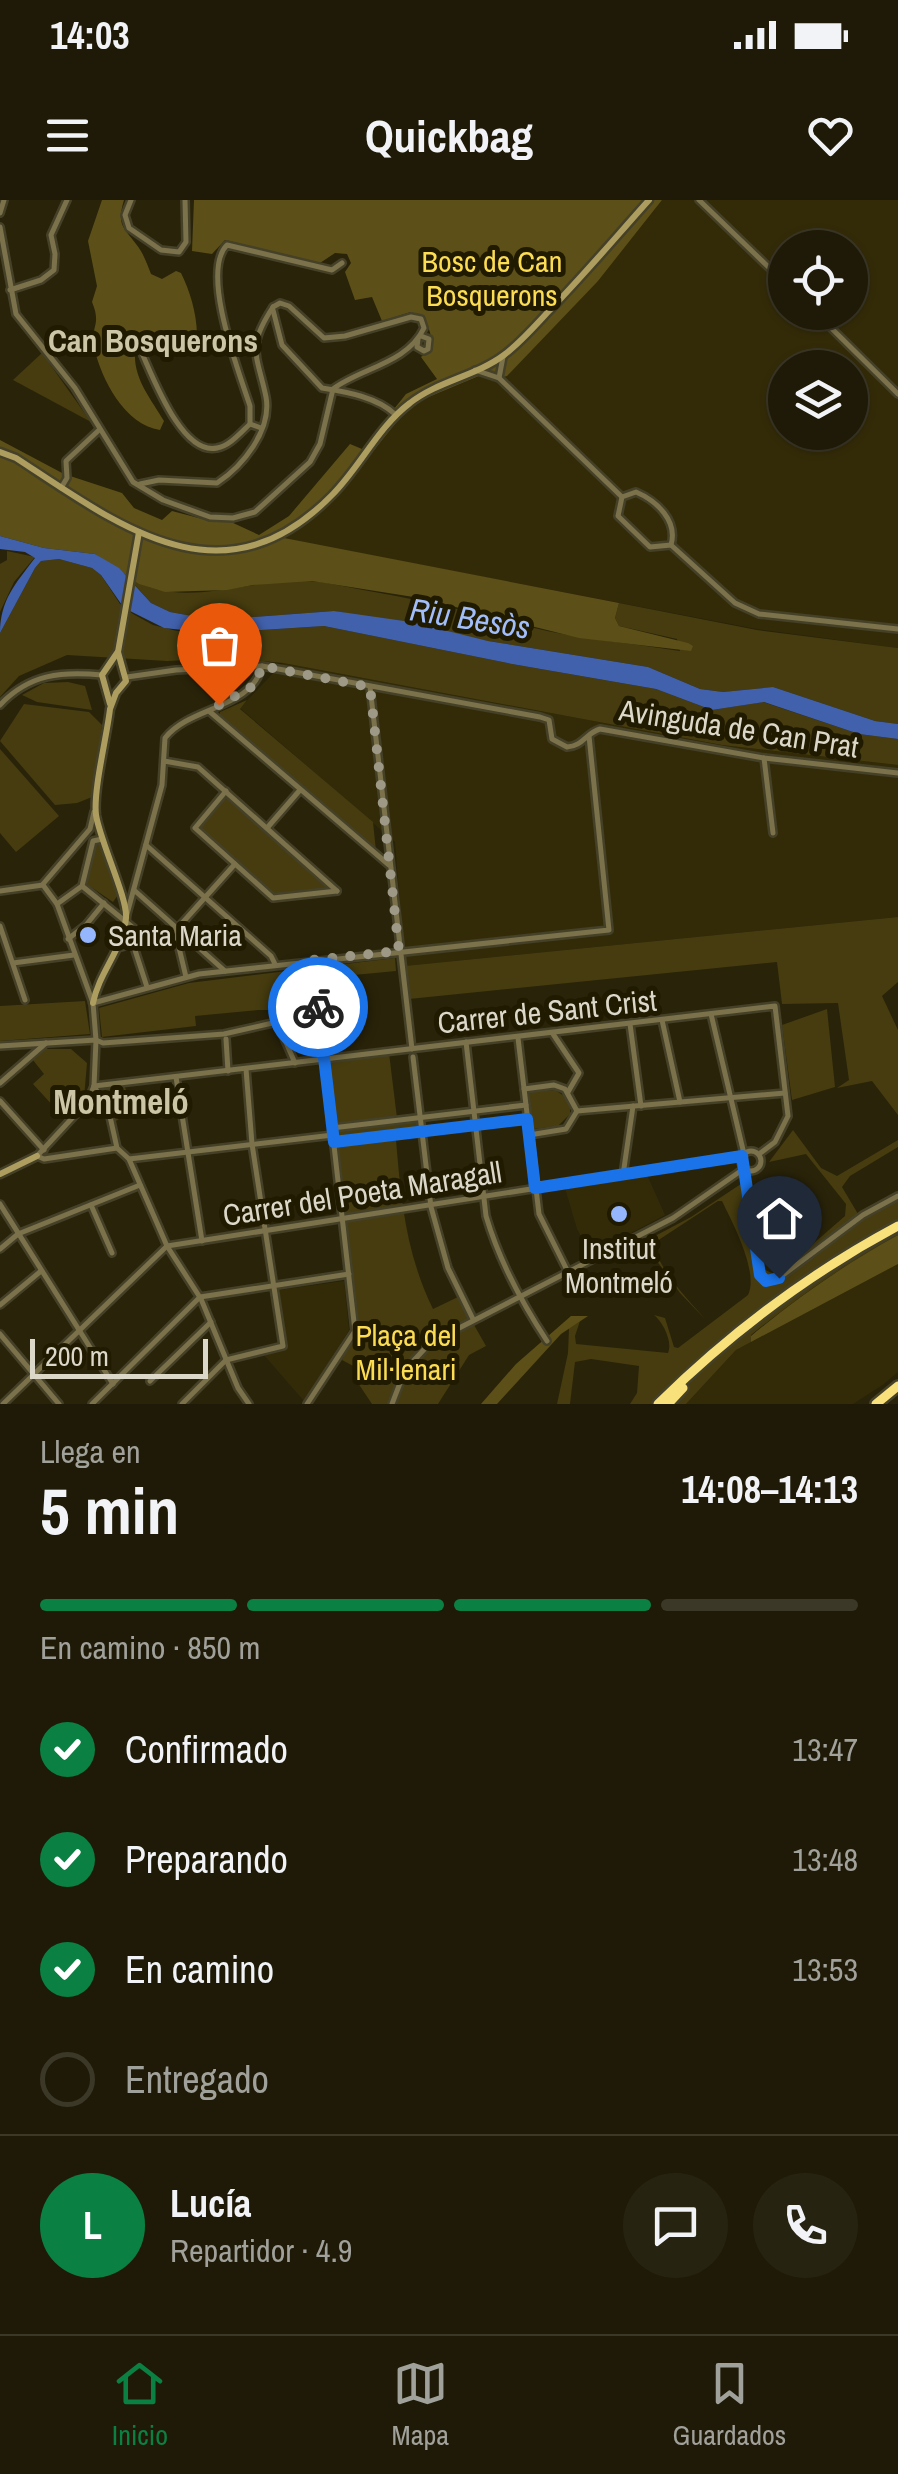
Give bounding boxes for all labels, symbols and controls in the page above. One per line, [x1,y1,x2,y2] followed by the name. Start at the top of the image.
[50,10,130,61] text: 14:03
[365,105,533,166] text: Quickbag
[40,108,95,163] icon: menu
[803,108,858,163] icon: heart
[768,230,868,450] map controls
[768,230,868,330] button: locate
[422,241,562,315] park label: Bosc de Can Bosquerons
[48,319,258,362] district label: Can Bosquerons
[768,350,868,450] button: layers
[407,587,533,649] water label: Riu Besòs
[177,603,262,706] pin
[192,618,247,673] icon: bag
[616,689,862,767] street label: Avinguda de Can Prat
[108,915,242,955] place label: Santa Maria
[77,924,99,946] marker: Santa Maria
[268,957,368,1057] courier
[291,980,346,1035] icon: bike
[435,980,659,1042] street label: Carrer de Sant Crist
[53,1078,189,1125] district label: Montmeló
[220,1151,504,1235] street label: Carrer del Poeta Maragall
[737,1176,822,1279] pin
[752,1191,807,1246] icon: home
[608,1203,630,1225] marker: Institut Montmeló
[565,1228,673,1302] place label: Institut Montmeló
[355,1315,457,1389] park label: Plaça del Mil·lenari
[30,1334,208,1378] scale bar
[45,1337,109,1375] text: 200 m
[40,1430,141,1473] text: Llega en
[681,1464,858,1515] text: 14:08–14:13
[40,1467,179,1554] text: 5 min
[40,1626,260,1669] text: En camino · 850 m
[40,1722,95,1777] icon: check
[125,1724,288,1775] text: Confirmado
[792,1728,858,1771] text: 13:47
[40,1832,95,1887] icon: check
[125,1834,288,1885] text: Preparando
[792,1838,858,1881] text: 13:48
[40,1942,95,1997] icon: check
[125,1944,274,1995] text: En camino
[792,1948,858,1991] text: 13:53
[125,2054,269,2105] text: Entregado
[623,2173,728,2278] button: chat
[753,2173,858,2278] button: phone
[170,2178,251,2229] text: Lucía
[83,2200,102,2251] text: L
[170,2229,352,2272] text: Repartidor · 4.9
[112,2356,168,2454] tab: Inicio
[392,2356,449,2454] tab: Mapa
[673,2356,786,2454] tab: Guardados

